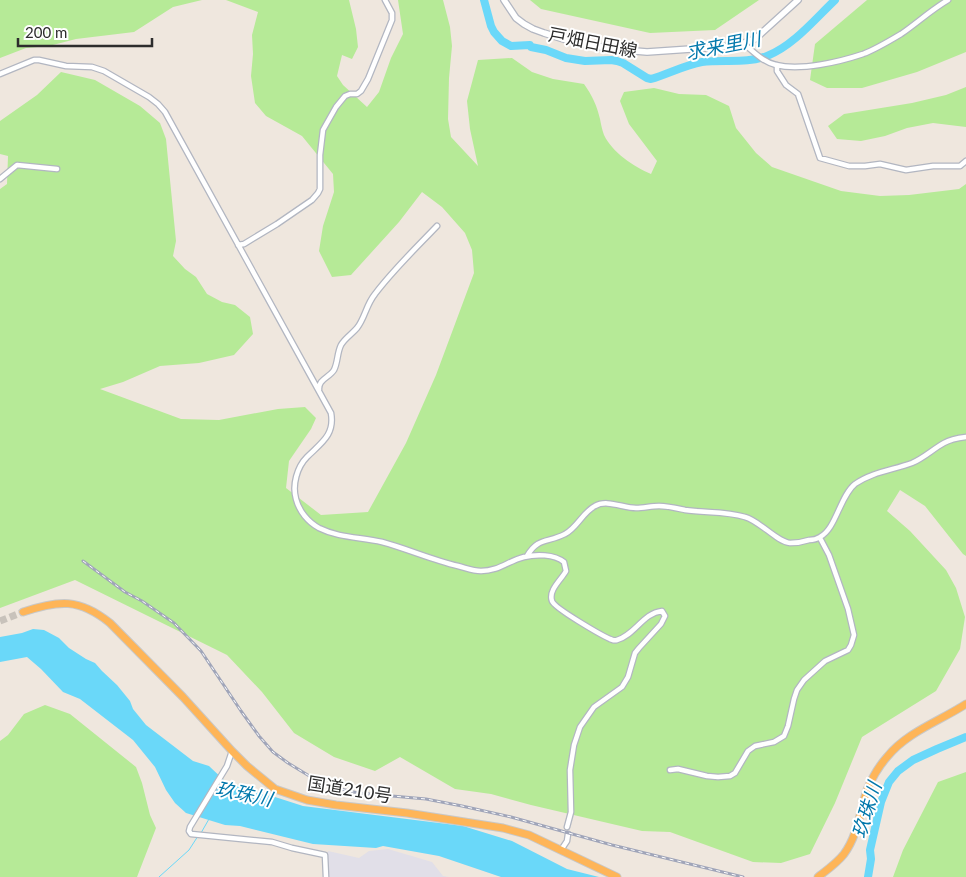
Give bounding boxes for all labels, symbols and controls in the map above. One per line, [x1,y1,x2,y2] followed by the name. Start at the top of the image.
[18,15,151,47] scale bar
[25,23,67,41] text: 200 m
[547,23,639,61] street label: 戸畑日田線
[683,26,764,64] water label: 求来里川
[306,771,394,807] street label: 国道210号
[214,776,276,811] water label: 玖珠川
[847,777,886,841] water label: 玖珠川

